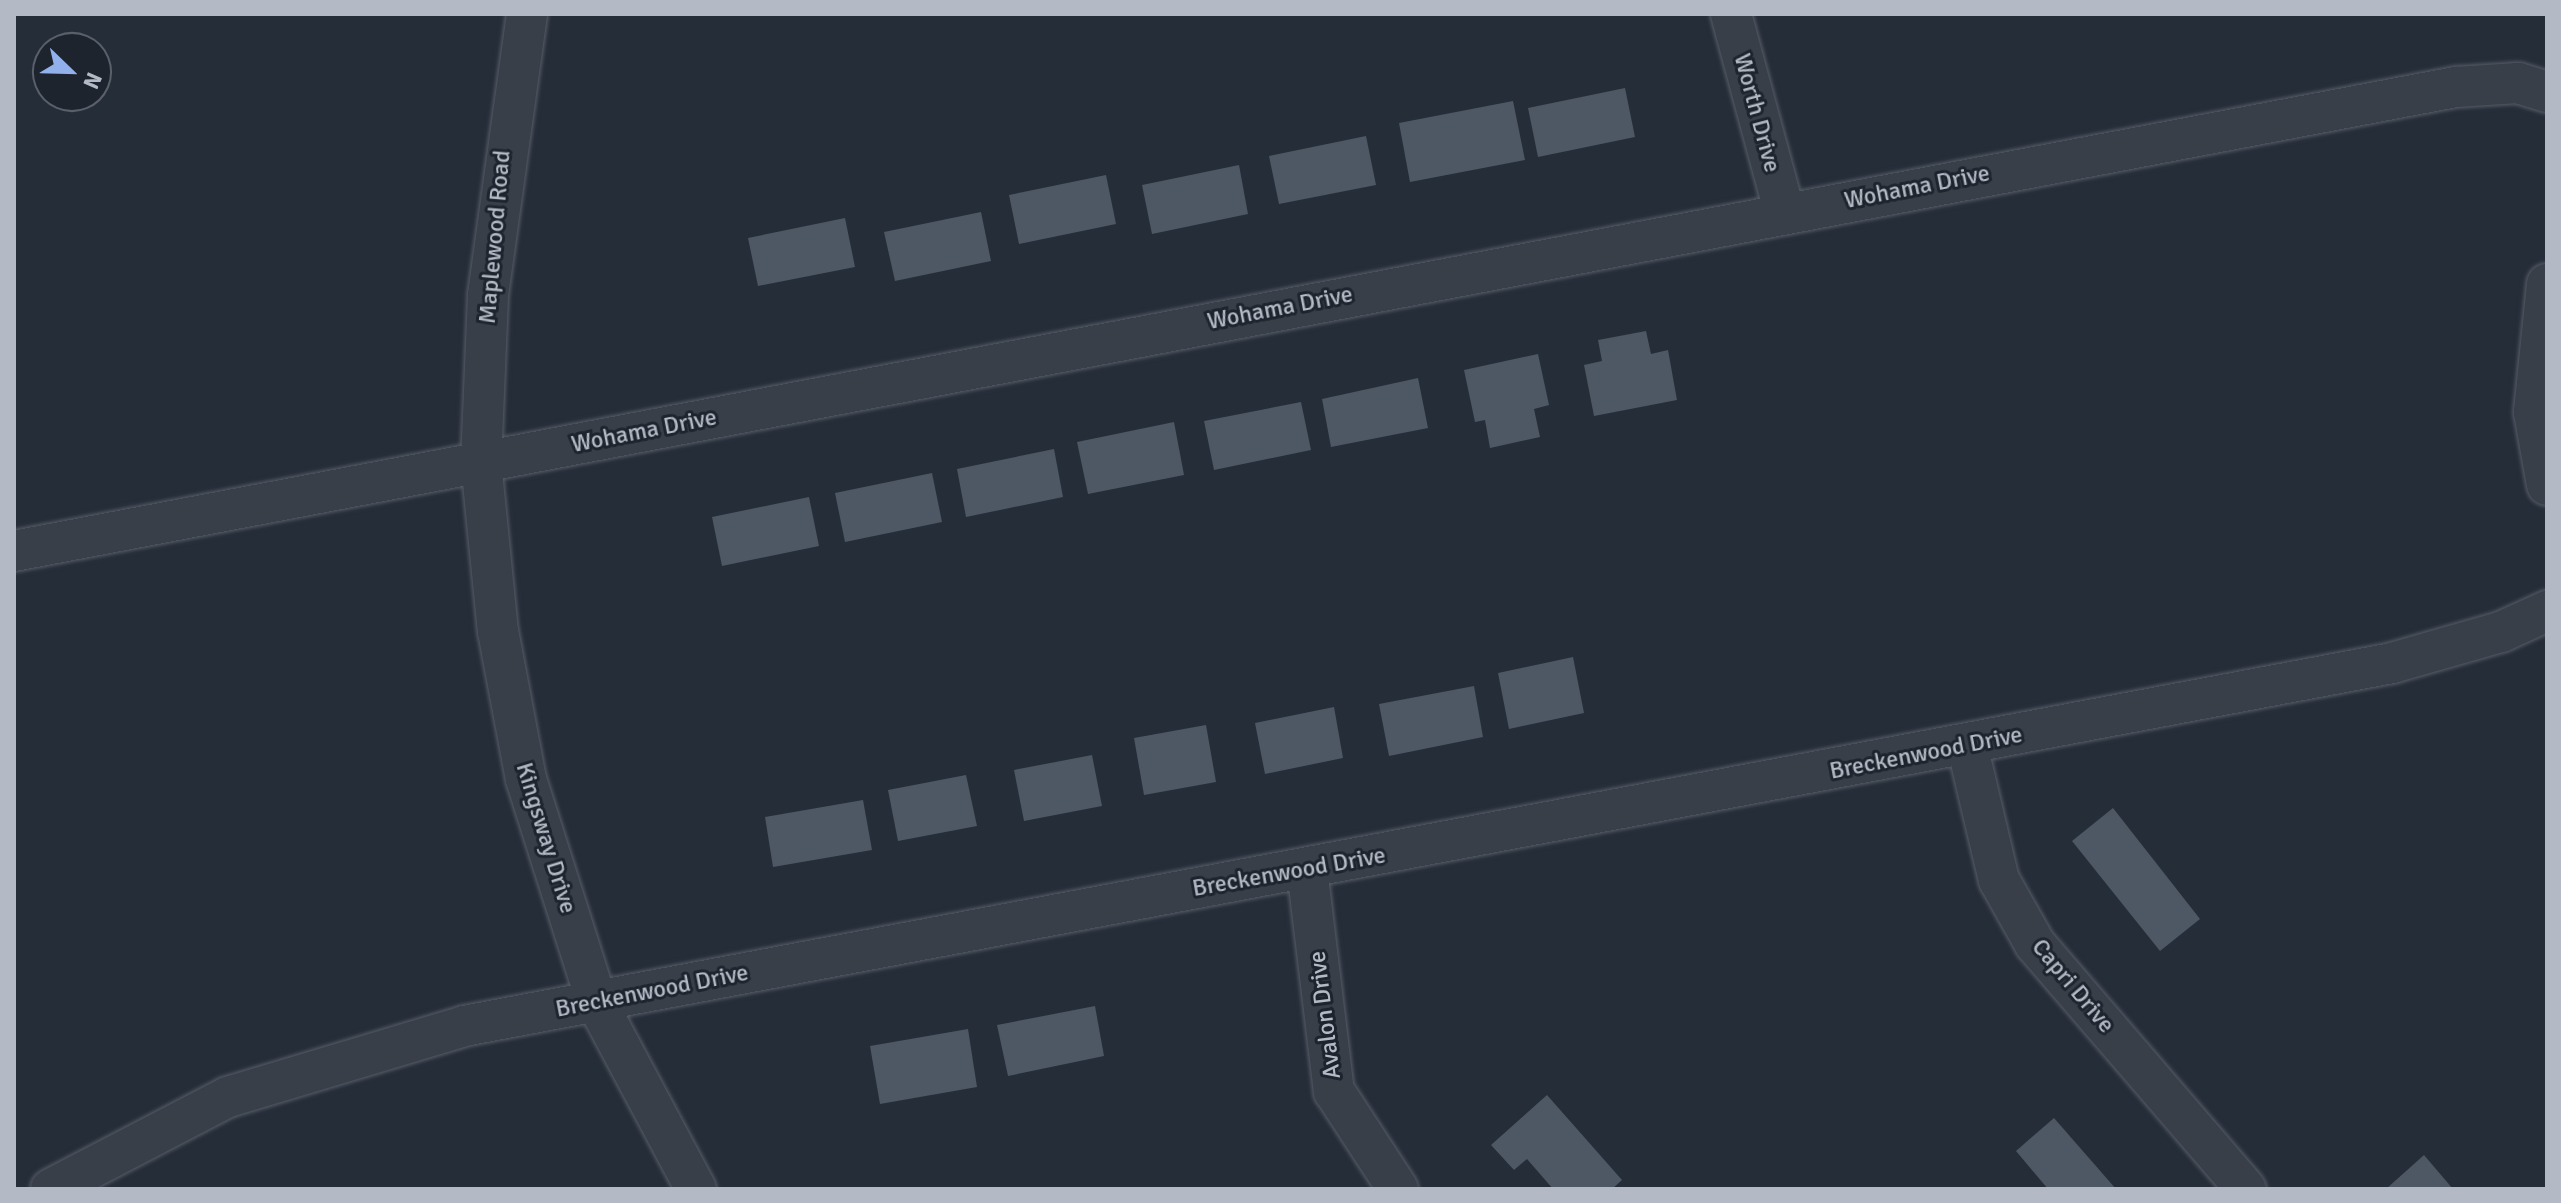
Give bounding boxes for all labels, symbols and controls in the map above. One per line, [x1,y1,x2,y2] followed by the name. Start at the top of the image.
[32,32,112,112] north arrow
[1727,51,1787,175] street label: Worth Drive
[77,68,108,93] text: N
[473,149,517,325] street label: Maplewood Road
[1842,159,1992,215] street label: Wohama Drive
[1205,280,1355,336] street label: Wohama Drive
[569,403,719,459] street label: Wohama Drive
[1827,720,2025,786] street label: Breckenwood Drive
[509,759,583,917] street label: Kingsway Drive
[1190,841,1388,903] street label: Breckenwood Drive
[2025,933,2121,1039] street label: Capri Drive
[1303,949,1347,1081] street label: Avalon Drive
[553,958,751,1024] street label: Breckenwood Drive

